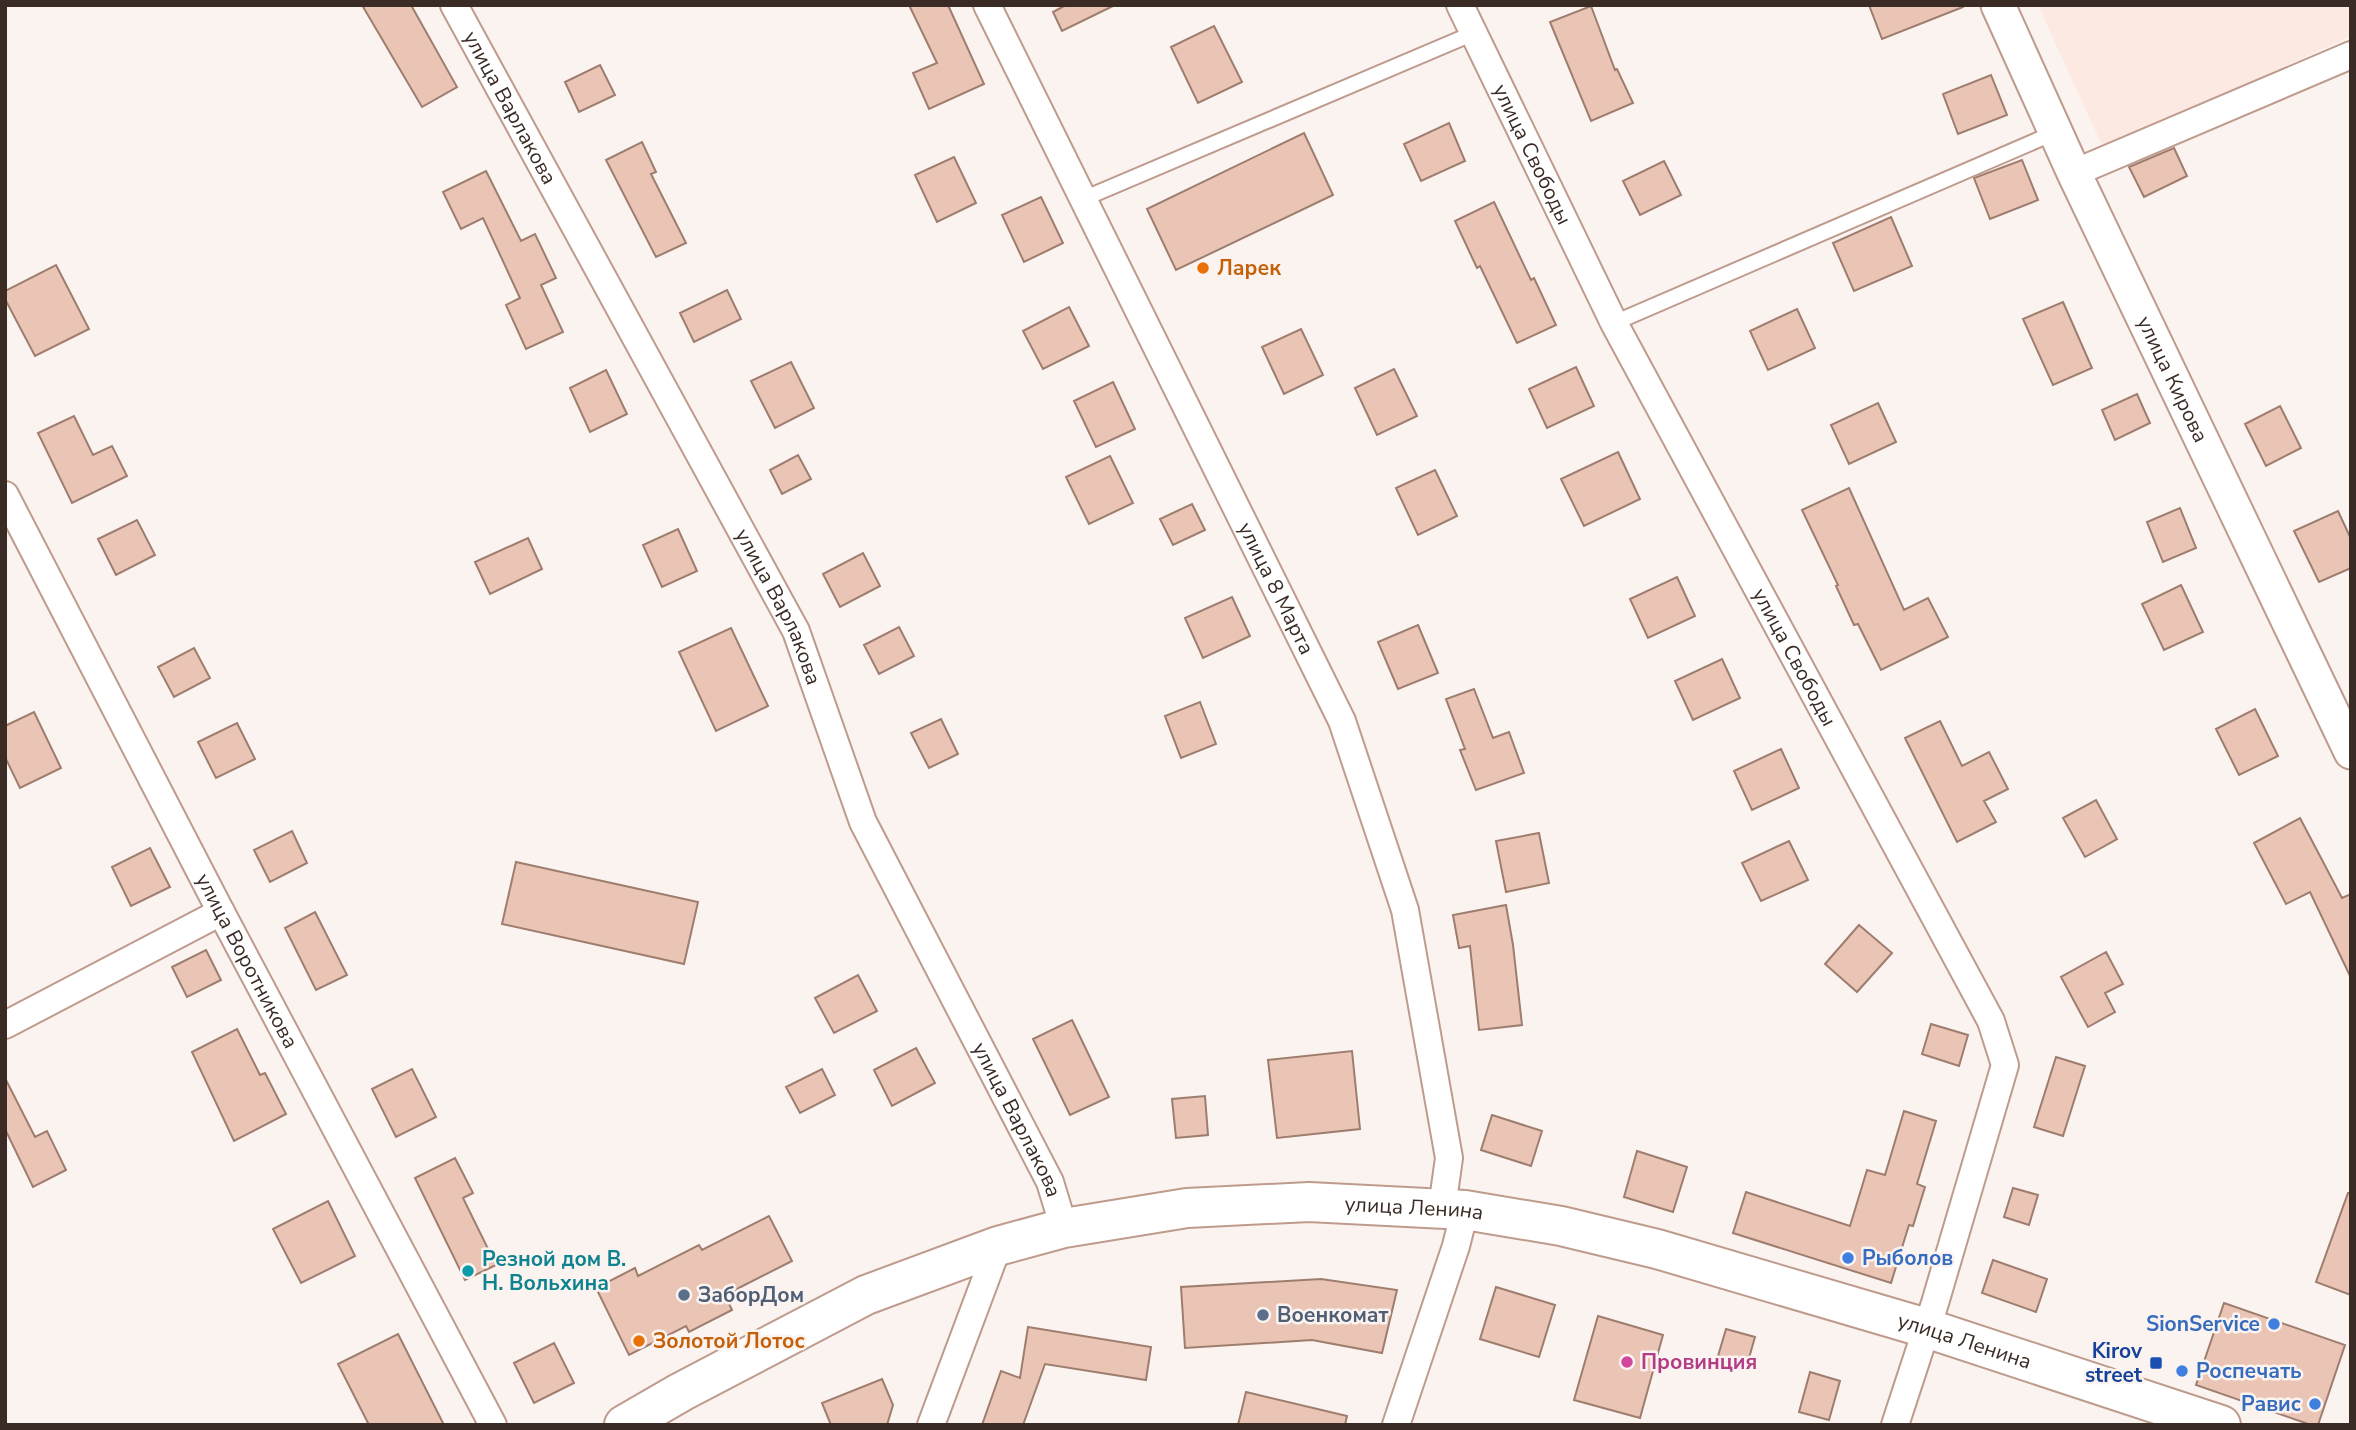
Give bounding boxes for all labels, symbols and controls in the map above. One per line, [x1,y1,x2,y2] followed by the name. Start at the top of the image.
[457,26,563,189] street label: улица Варлакова
[1486,79,1578,229] street label: улица Свободы
[1217,254,1281,282] place label: Ларек
[1195,260,1211,276] marker: Ларек
[2130,311,2215,447] street label: улица Кирова
[1232,517,1321,659] street label: улица 8 Марта
[729,524,828,689] street label: улица Варлакова
[1746,583,1843,731] street label: улица Свободы
[189,869,305,1053] street label: улица Воротникова
[966,1037,1068,1200] street label: улица Варлакова
[1344,1190,1486,1227] street label: улица Ленина
[1862,1244,1953,1272] place label: Рыболов
[482,1245,626,1297] place label: Резной дом В. Н. Вольхина
[1840,1250,1856,1266] marker: Рыболов
[460,1263,476,1279] marker: Резной дом В. Н. Вольхина
[698,1281,804,1309] place label: ЗаборДом
[676,1287,692,1303] marker: ЗаборДом
[1277,1301,1389,1329] place label: Военкомат
[1894,1306,2035,1376] street label: улица Ленина
[1255,1307,1271,1323] marker: Военкомат
[2146,1310,2260,1338] place label: SionService
[2266,1316,2282,1332] marker: SionService
[653,1327,805,1355] place label: Золотой Лотос
[631,1333,647,1349] marker: Золотой Лотос
[2085,1337,2143,1389] place label: Kirov street
[1641,1348,1757,1376] place label: Провинция
[1619,1354,1635,1370] marker: Провинция
[2148,1355,2164,1371] marker: Kirov street
[2196,1357,2302,1385] place label: Роспечать
[2174,1363,2190,1379] marker: Роспечать
[2241,1390,2301,1418] place label: Равис
[2307,1396,2323,1412] marker: Равис

